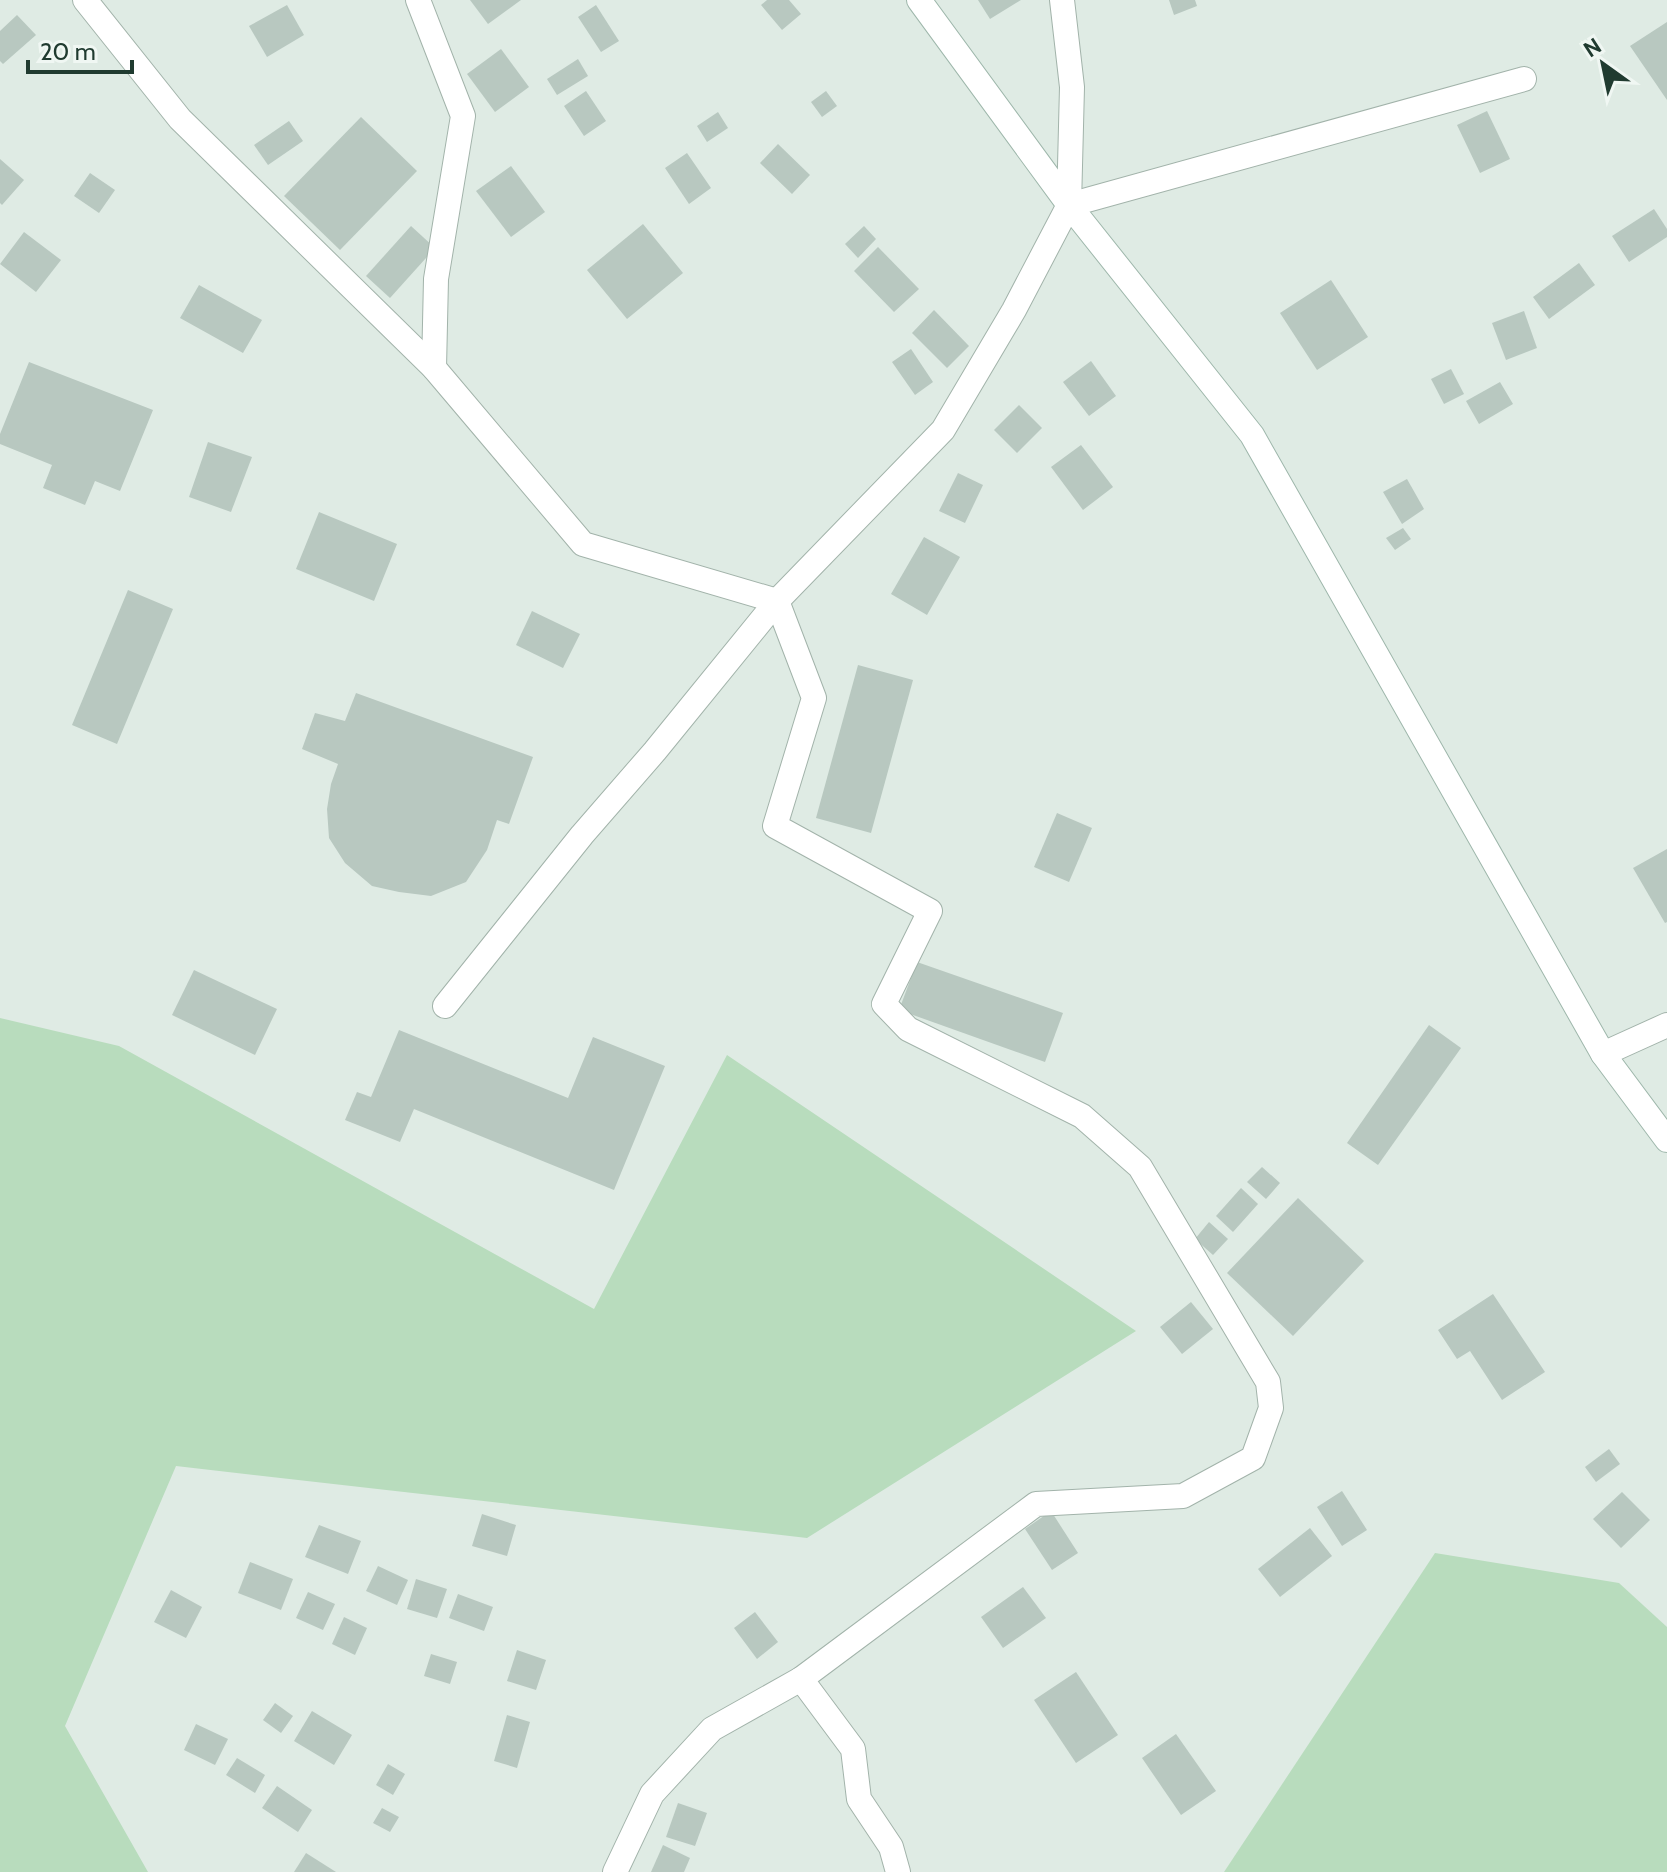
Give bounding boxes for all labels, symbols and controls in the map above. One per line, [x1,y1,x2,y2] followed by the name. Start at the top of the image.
[28,24,132,74] scale bar
[1563,24,1643,104] north arrow
[1579,32,1606,63] text: N
[40,37,96,66] text: 20 m

